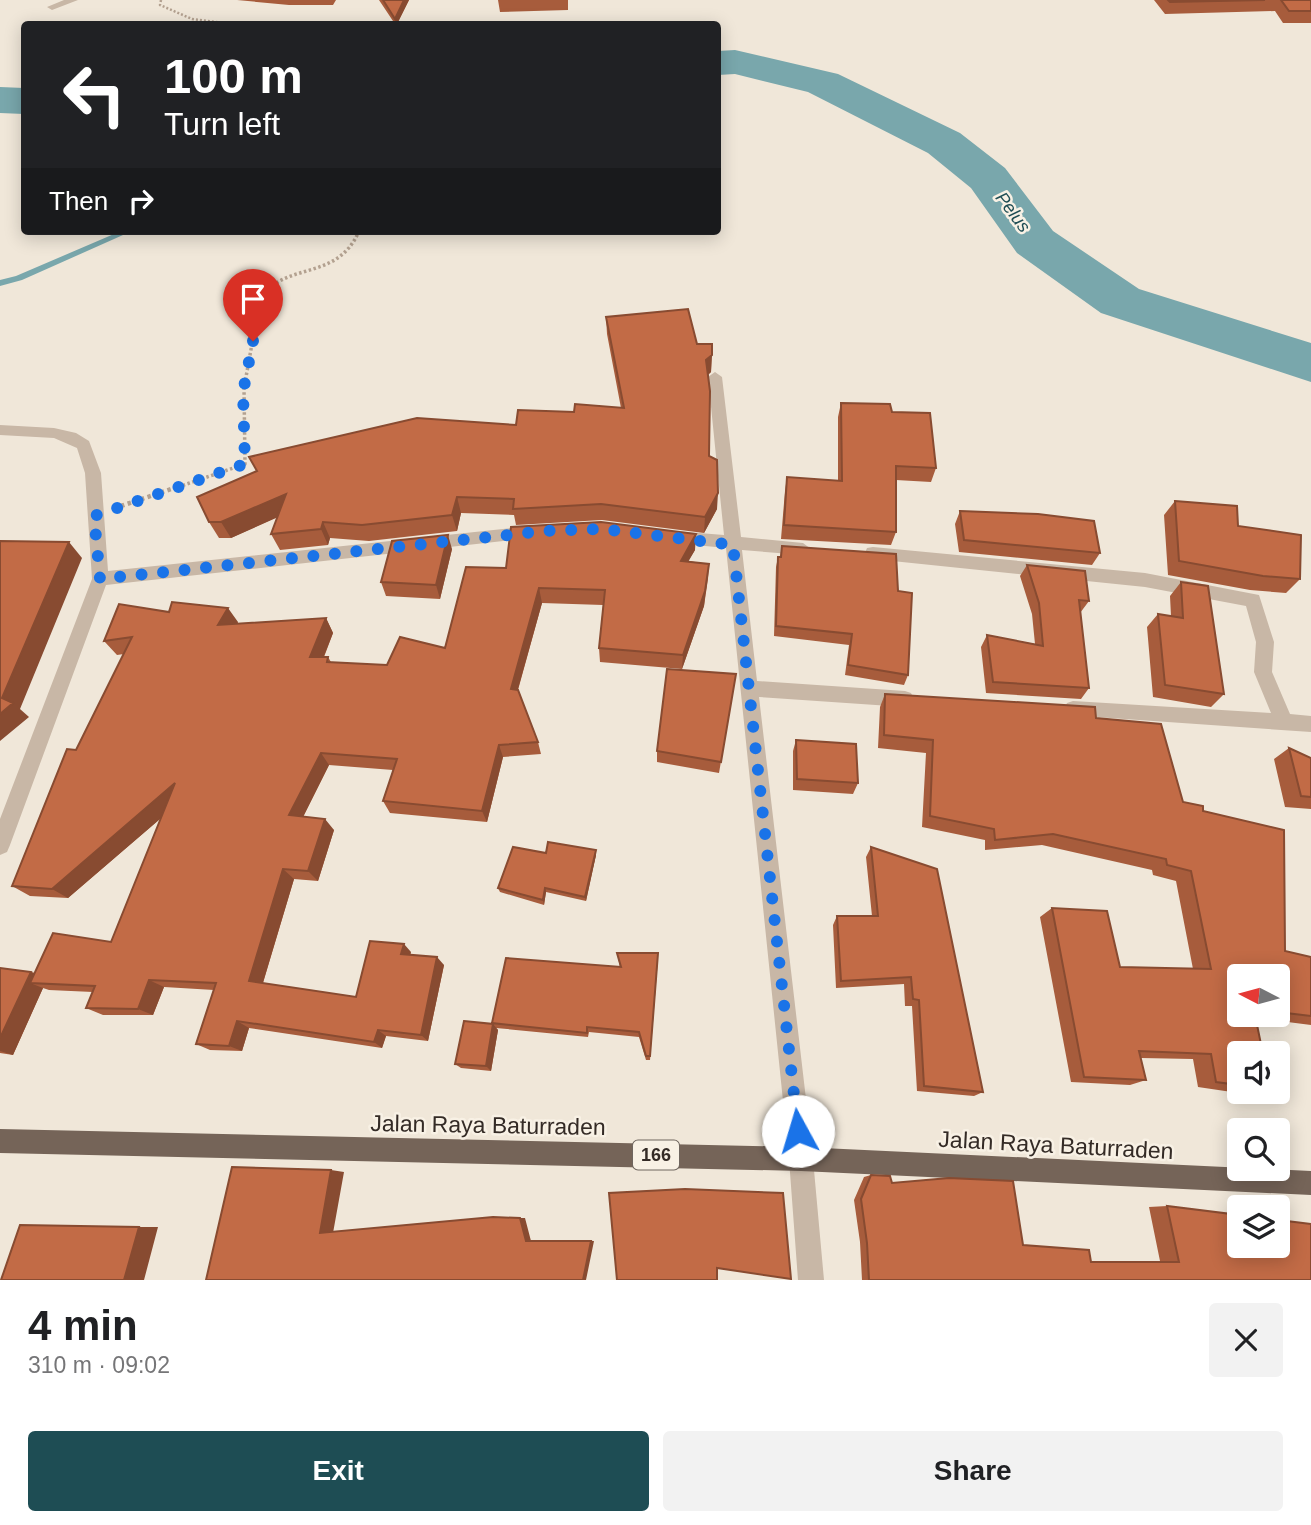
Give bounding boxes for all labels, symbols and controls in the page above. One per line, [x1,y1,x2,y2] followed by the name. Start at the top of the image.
[49,49,140,140] icon: left
[164,49,303,103] text: 100 m
[164,106,280,142] text: Turn left
[122,182,160,220] icon: right
[49,186,108,216] text: Then
[991,188,1035,236] water label: Pelus
[223,269,283,341] pin
[234,280,272,318] icon: arrive
[1227,964,1290,1027] north arrow
[1227,964,1290,1258] map controls
[1227,1041,1290,1104] button: sound
[761,1094,835,1168] position arrow
[370,1110,606,1140] street label: Jalan Raya Baturraden
[1227,1118,1290,1181] button: search
[938,1126,1174,1164] street label: Jalan Raya Baturraden
[633,1140,679,1170] road number: 166
[1227,1195,1290,1258] button: layers
[28,1302,138,1349] text: 4 min
[1209,1303,1283,1377] button: close
[28,1352,170,1378] text: 310 m · 09:02
[28,1431,649,1511] button: Exit
[663,1431,1283,1511] button: Share

